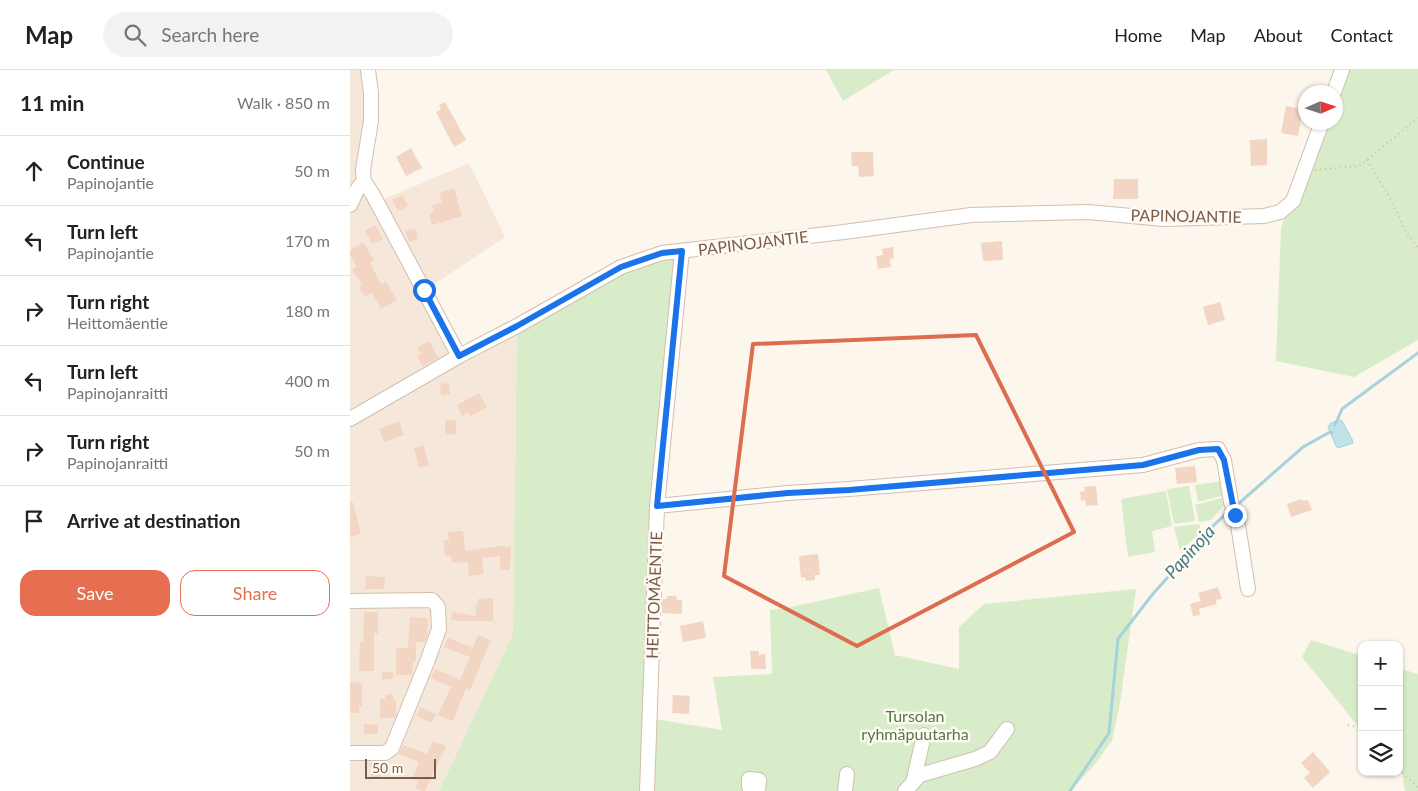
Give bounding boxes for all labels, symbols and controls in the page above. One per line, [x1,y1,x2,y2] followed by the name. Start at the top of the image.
[103,12,453,57] search box
[25,20,73,49] text: Map
[121,21,149,49] icon: search
[161,23,259,46] text: Search here
[1114,24,1162,46] text: Home
[1190,24,1226,46] text: Map
[1254,24,1303,46] text: About
[1331,24,1393,46] text: Contact
[1298,85,1343,130] north arrow
[20,90,84,115] text: 11 min
[237,93,330,112] text: Walk · 850 m
[67,150,145,173] text: Continue
[20,157,48,185] icon: ahead
[294,161,330,180] text: 50 m
[67,173,154,192] text: Papinojantie
[1130,205,1242,226] street label: PAPINOJANTIE
[67,220,138,243] text: Turn left
[697,226,809,259] street label: PAPINOJANTIE
[20,227,48,255] icon: left
[285,231,330,250] text: 170 m
[67,243,154,262] text: Papinojantie
[413,279,436,302] route start
[67,290,149,313] text: Turn right
[20,297,48,325] icon: right
[285,301,330,320] text: 180 m
[67,313,168,332] text: Heittomäentie
[67,360,138,383] text: Turn left
[20,367,48,395] icon: left
[285,371,330,390] text: 400 m
[67,383,168,402] text: Papinojanraitti
[67,430,149,453] text: Turn right
[20,437,48,465] icon: right
[294,441,330,460] text: 50 m
[67,453,168,472] text: Papinojanraitti
[1224,504,1247,527] route end
[20,507,48,535] icon: arrive
[67,509,240,532] text: Arrive at destination
[1160,520,1219,583] water label: Papinoja
[642,531,665,659] street label: HEITTOMÄENTIE
[20,570,170,616] button: Save
[180,570,330,616] button: Share
[1358,641,1403,776] map controls
[1358,641,1403,686] button: +
[1358,686,1403,731] button: −
[861,706,969,743] park label: Tursolan ryhmäpuutarha
[1358,731,1403,776] button: layers
[365,756,436,779] scale bar
[372,759,403,776] text: 50 m

